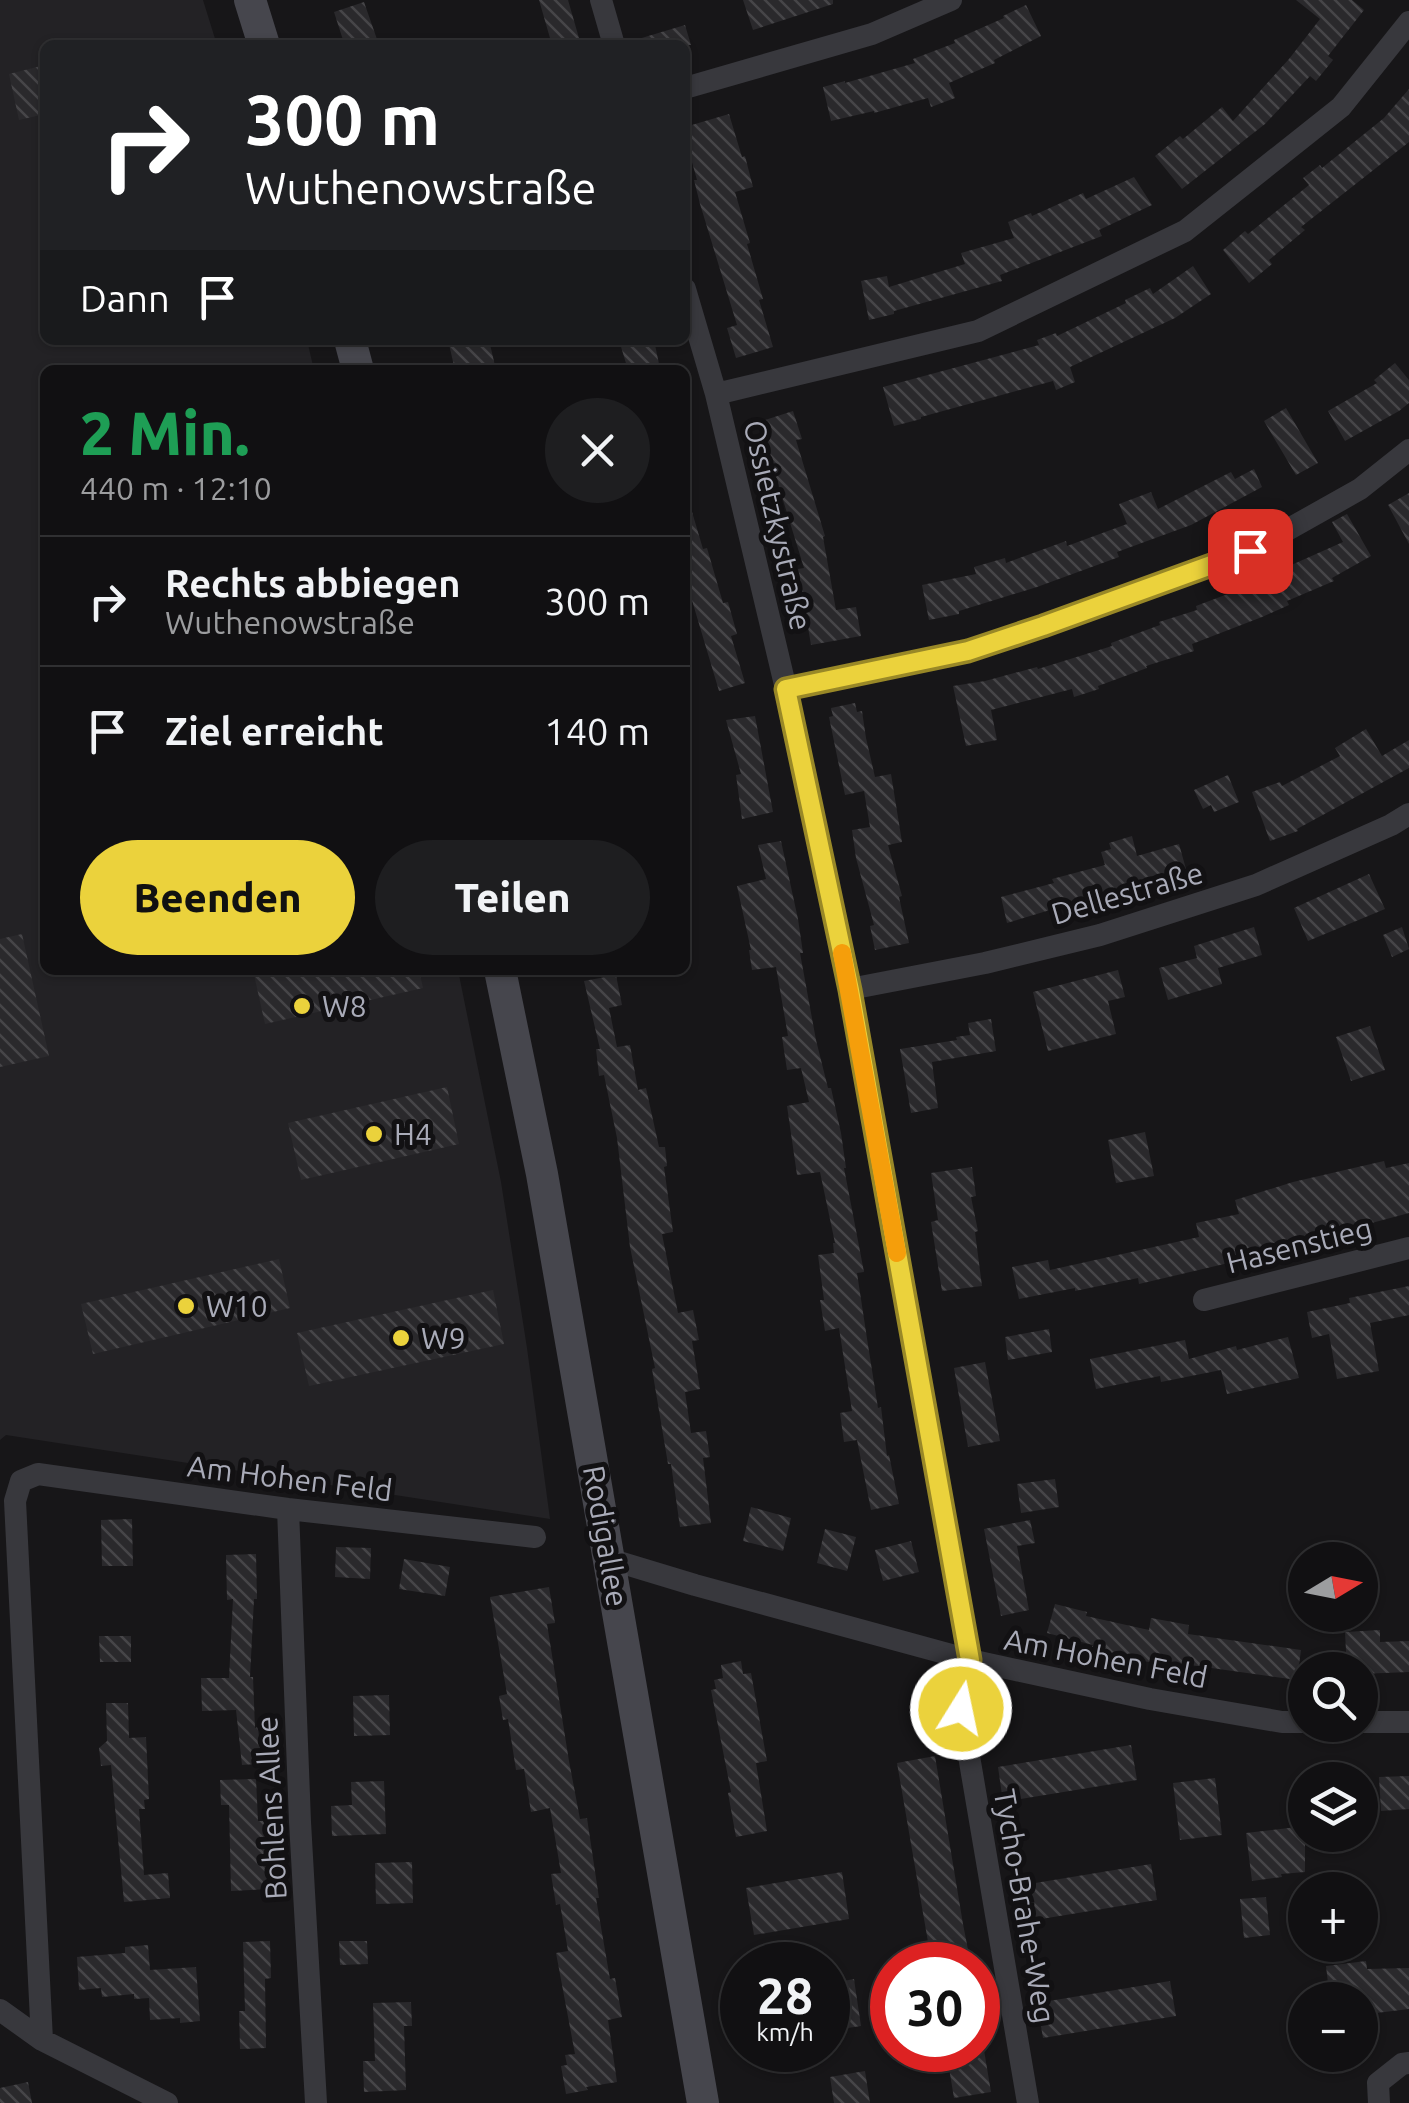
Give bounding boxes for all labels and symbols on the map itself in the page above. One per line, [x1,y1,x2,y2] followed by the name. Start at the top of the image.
[737,417,819,633] street label: Ossietzkystraße
[1208,509,1293,594] pin
[1047,855,1207,931] street label: Dellestraße
[322,989,367,1023] place label: W8
[291,995,313,1017] marker: W8
[394,1117,432,1151] place label: H4
[363,1123,385,1145] marker: H4
[1223,1210,1375,1280] street label: Hasenstieg
[206,1289,268,1323] place label: W10
[175,1295,197,1317] marker: W10
[421,1321,466,1355] place label: W9
[390,1327,412,1349] marker: W9
[186,1449,394,1507] street label: Am Hohen Feld
[577,1463,635,1609] street label: Rodigallee
[1288,1542,1378,1632] north arrow
[1002,1622,1210,1694] street label: Am Hohen Feld
[909,1657,1013,1761] position arrow
[249,1715,293,1901] street label: Bohlens Allee
[988,1786,1062,2026] street label: Tycho-Brahe-Weg
[870,1942,1000,2072] speed limit sign: 30

